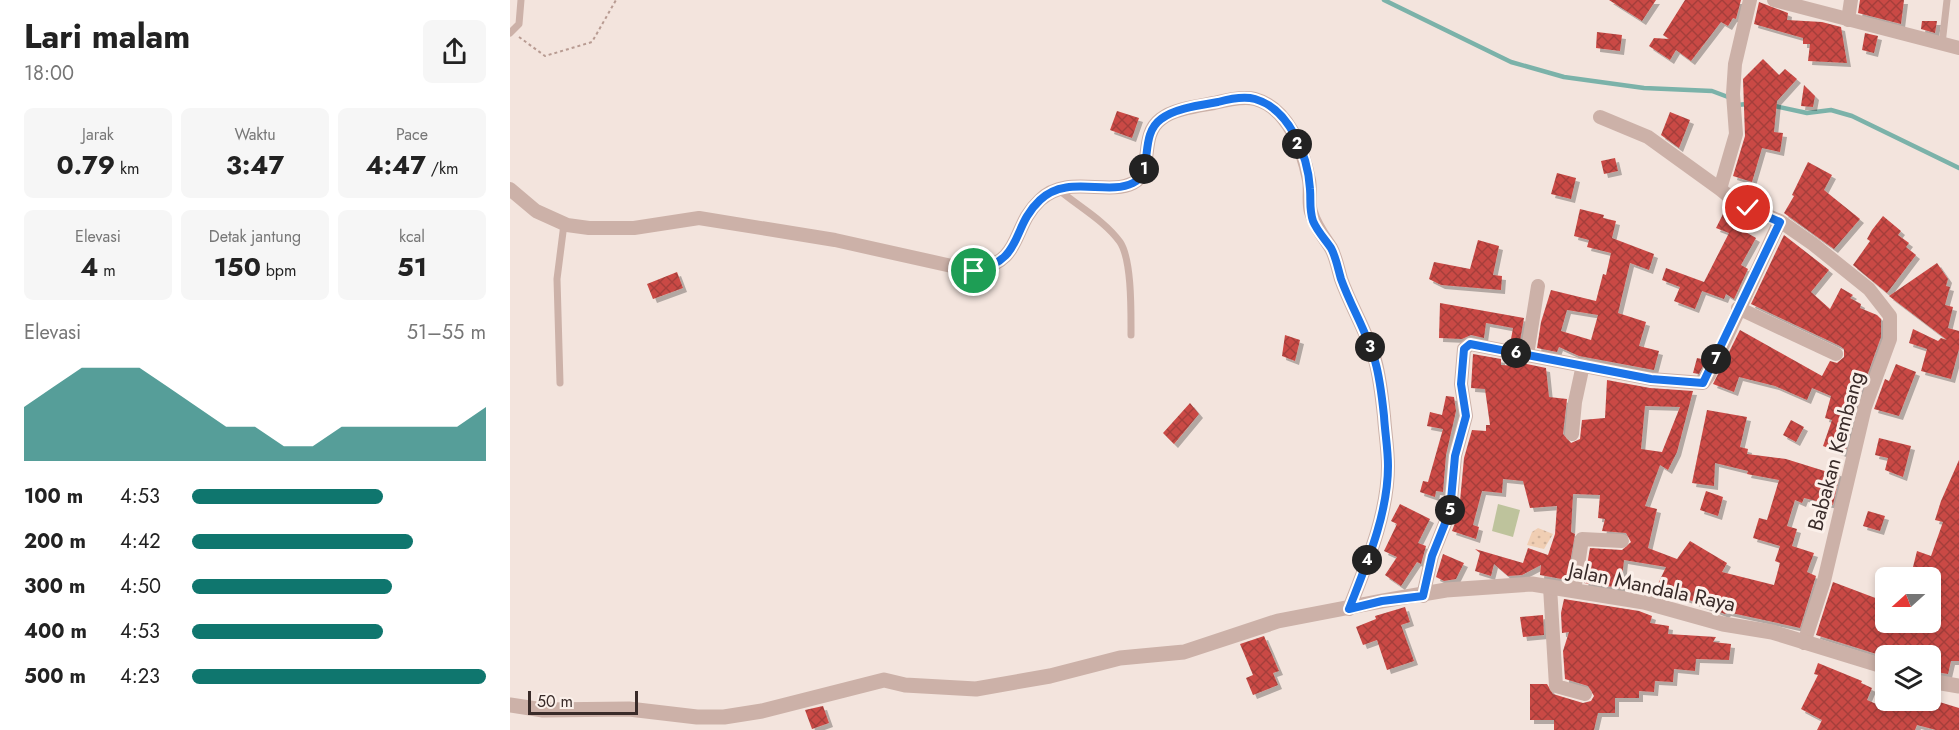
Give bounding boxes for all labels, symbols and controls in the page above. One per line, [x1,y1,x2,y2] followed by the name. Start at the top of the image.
[24,13,190,60] text: Lari malam
[423,20,486,83] button: share
[24,59,74,88] text: 18:00
[82,123,114,146] text: Jarak
[234,123,276,146] text: Waktu
[396,123,428,146] text: Pace
[1282,129,1312,159] pin: 2
[1292,132,1302,155] text: 2
[57,146,115,184] text: 0.79
[226,146,284,184] text: 3:47
[366,146,426,184] text: 4:47
[1129,154,1159,184] pin: 1
[115,157,139,180] text: km
[426,157,458,180] text: /km
[1140,157,1148,180] text: 1
[1722,182,1773,233] pin
[1731,191,1764,224] icon: check
[75,225,121,248] text: Elevasi
[209,225,301,248] text: Detak jantung
[399,225,425,248] text: kcal
[948,245,999,296] pin
[80,248,98,286] text: 4
[214,248,261,286] text: 150
[397,248,427,286] text: 51
[957,254,990,287] icon: arrive
[98,259,116,282] text: m
[261,259,296,282] text: bpm
[24,318,81,347] text: Elevasi
[407,318,486,347] text: 51–55 m
[1355,332,1385,362] pin: 3
[1365,335,1375,358] text: 3
[1501,338,1531,368] pin: 6
[1511,341,1521,364] text: 6
[1701,344,1731,374] pin: 7
[1711,347,1721,370] text: 7
[1800,368,1872,534] street label: Babakan Kembang
[24,482,83,511] text: 100 m
[120,482,160,511] text: 4:53
[1435,495,1465,525] pin: 5
[1445,498,1455,521] text: 5
[24,527,86,556] text: 200 m
[120,527,161,556] text: 4:42
[1352,545,1382,575] pin: 4
[1361,548,1373,571] text: 4
[1563,554,1738,619] street label: Jalan Mandala Raya
[1875,567,1941,633] north arrow
[1875,567,1941,711] map controls
[24,572,85,601] text: 300 m
[120,572,161,601] text: 4:50
[24,617,87,646] text: 400 m
[120,617,160,646] text: 4:53
[1875,645,1941,711] button: layers
[24,662,86,691] text: 500 m
[120,662,160,691] text: 4:23
[528,688,638,716] scale bar
[537,690,573,713] text: 50 m

